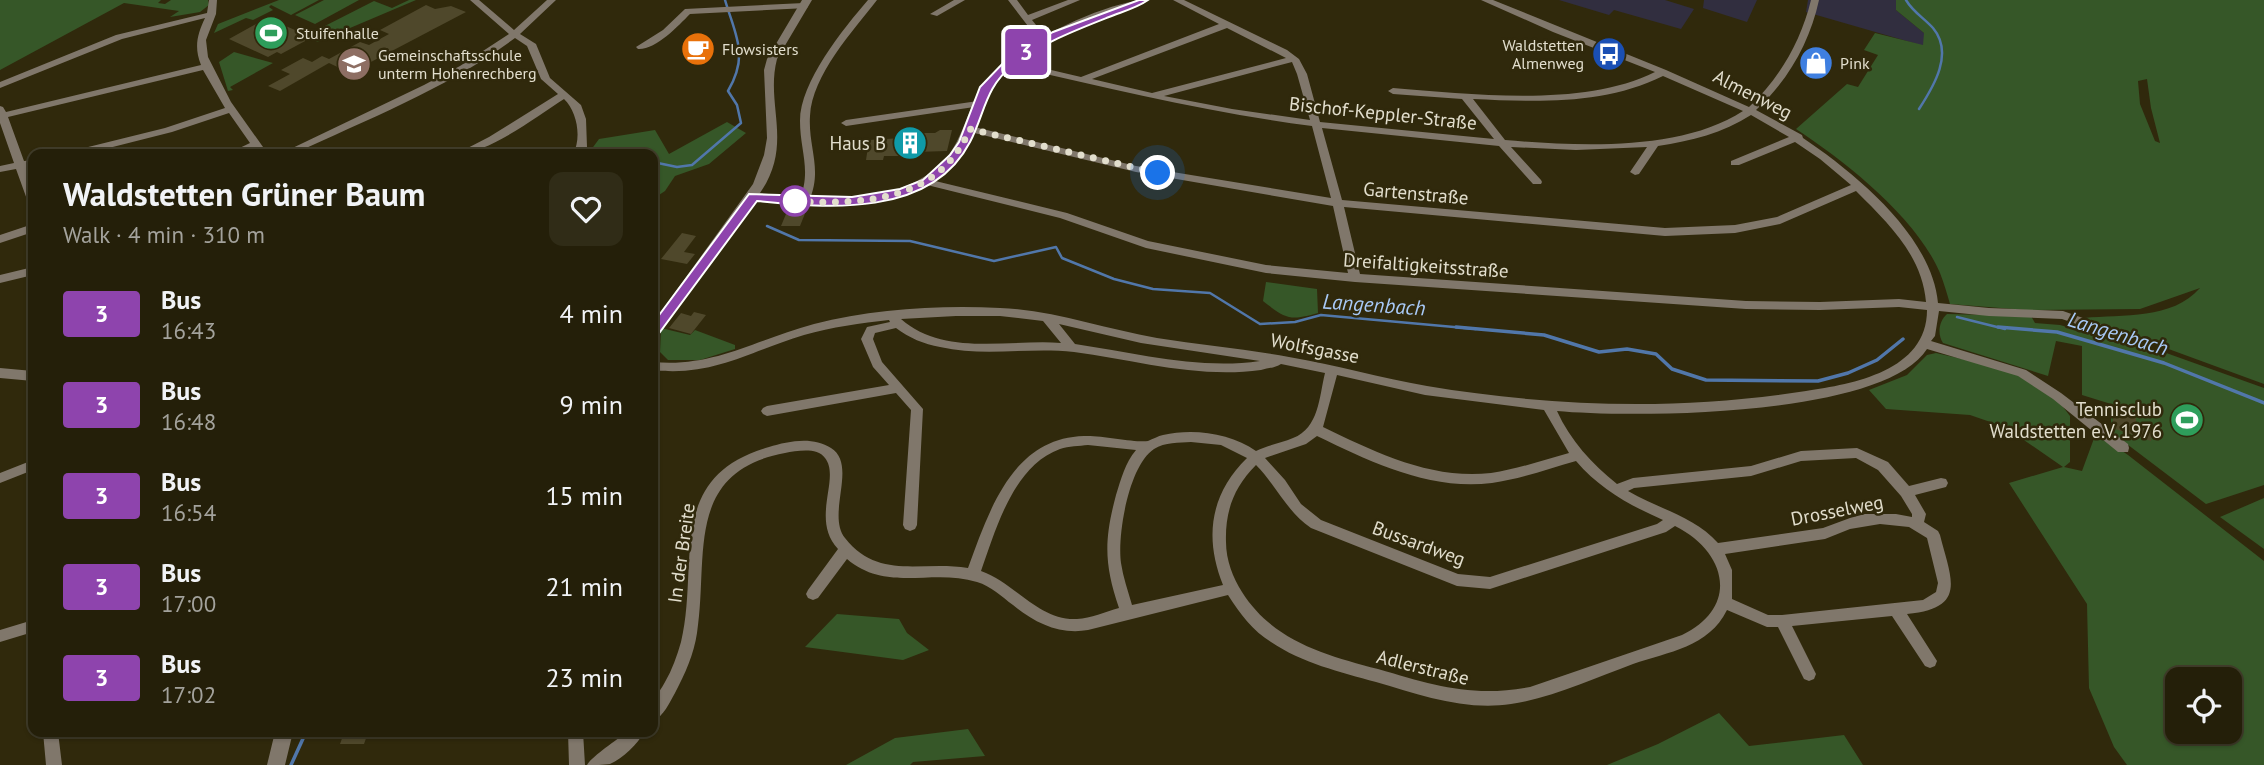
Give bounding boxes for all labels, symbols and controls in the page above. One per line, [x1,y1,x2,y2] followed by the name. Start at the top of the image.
[252,14,290,52] sports icon: Stuifenhalle
[296,23,379,43] place label: Stuifenhalle
[1003,29,1049,75] line badge: 3
[679,30,717,68] cafe icon: Flowsisters
[1503,35,1584,73] place label: Waldstetten Almenweg
[1590,35,1628,73] bus stop icon: Waldstetten Almenweg
[1019,36,1033,67] text: 3
[722,39,799,59] place label: Flowsisters
[1797,44,1835,82] shop icon: Pink
[335,45,373,83] school or university icon: Gemeinschaftsschule unterm Hohenrechberg
[378,45,537,83] place label: Gemeinschaftsschule unterm Hohenrechberg
[1840,53,1870,73] place label: Pink
[1709,64,1797,124] street label: Almenweg
[1288,91,1478,135] street label: Bischof-Keppler-Straße
[891,124,929,162] building icon: Haus B
[829,131,886,155] place label: Haus B
[1140,155,1175,190] your location
[63,172,425,215] text: Waldstetten Grüner Baum
[549,172,623,246] button: heart
[1362,176,1470,210] street label: Gartenstraße
[780,186,810,216] unlabelled marker
[63,220,265,249] text: Walk · 4 min · 310 m
[1343,247,1509,283] street label: Dreifaltigkeitsstraße
[161,283,201,316] text: Bus
[1322,287,1426,322] water label: Langenbach
[560,297,623,330] text: 4 min
[95,298,108,329] text: 3
[2065,306,2171,362] water label: Langenbach
[161,316,216,345] text: 16:43
[1269,328,1361,368] street label: Wolfsgasse
[161,374,201,407] text: Bus
[560,388,623,421] text: 9 min
[95,389,108,420] text: 3
[1989,397,2162,443] place label: Tennisclub Waldstetten e.V. 1976
[2168,401,2206,439] sports icon: Tennisclub Waldstetten e.V. 1976
[161,407,216,436] text: 16:48
[161,465,201,498] text: Bus
[545,479,623,512] text: 15 min
[95,480,108,511] text: 3
[1789,489,1885,531] street label: Drosselweg
[161,498,216,527] text: 16:54
[662,502,700,604] street label: In der Breite
[1369,515,1469,571] street label: Bussardweg
[161,556,201,589] text: Bus
[545,570,623,603] text: 21 min
[95,571,108,602] text: 3
[161,589,216,618] text: 17:00
[1374,644,1472,690] street label: Adlerstraße
[161,647,201,680] text: Bus
[545,661,623,694] text: 23 min
[95,662,108,693] text: 3
[2165,667,2242,744] map controls
[2165,667,2242,744] button: locate
[161,680,216,709] text: 17:02

